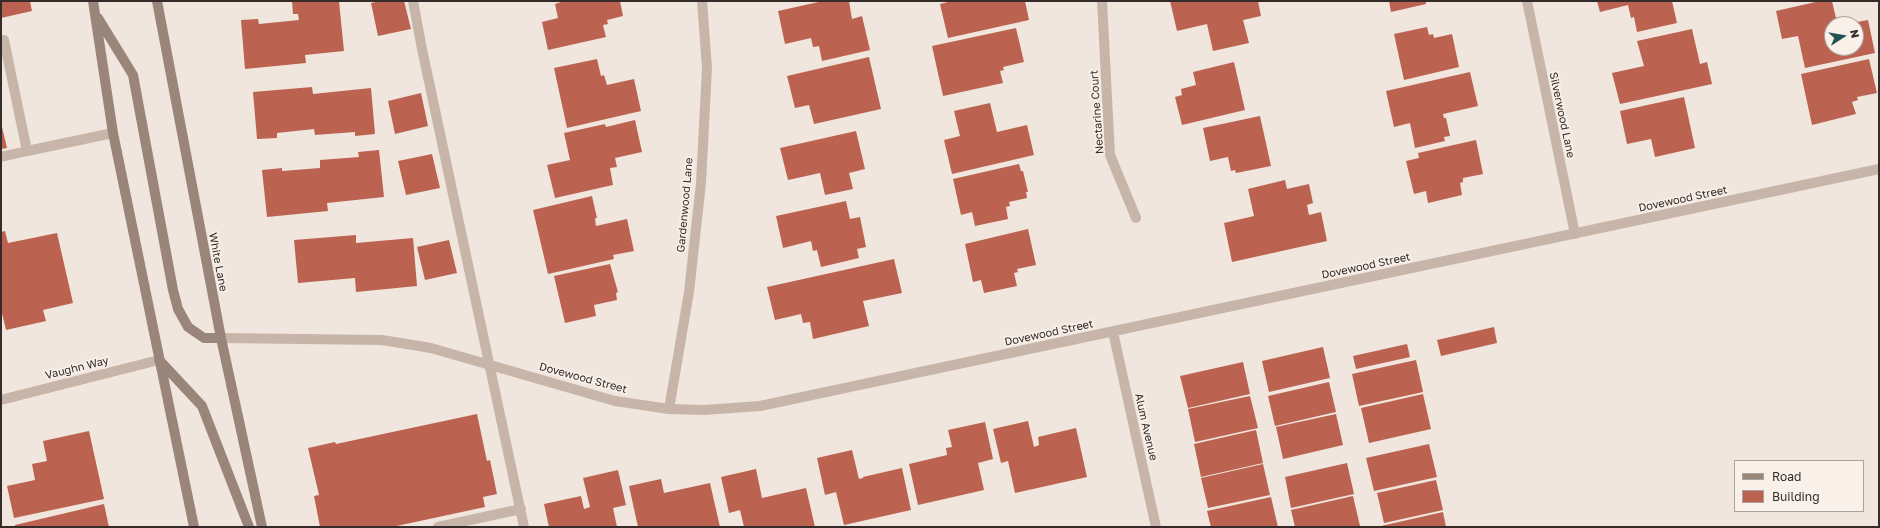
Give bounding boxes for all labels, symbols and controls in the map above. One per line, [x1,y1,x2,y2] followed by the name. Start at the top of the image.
[1824,16,1864,56] north arrow
[1848,28,1862,39] text: N
[1087,70,1107,154] street label: Nectarine Court
[1546,71,1578,159] street label: Silverwood Lane
[674,157,696,253] street label: Gardenwood Lane
[1637,183,1729,215] street label: Dovewood Street
[206,232,230,292] street label: White Lane
[1320,250,1412,282] street label: Dovewood Street
[1003,317,1095,349] street label: Dovewood Street
[44,354,110,382] street label: Vaughn Way
[538,360,628,396] street label: Dovewood Street
[1132,392,1160,462] street label: Alum Avenue
[1734,460,1864,512] legend
[1772,469,1801,484] text: Road
[1772,489,1820,504] text: Building

